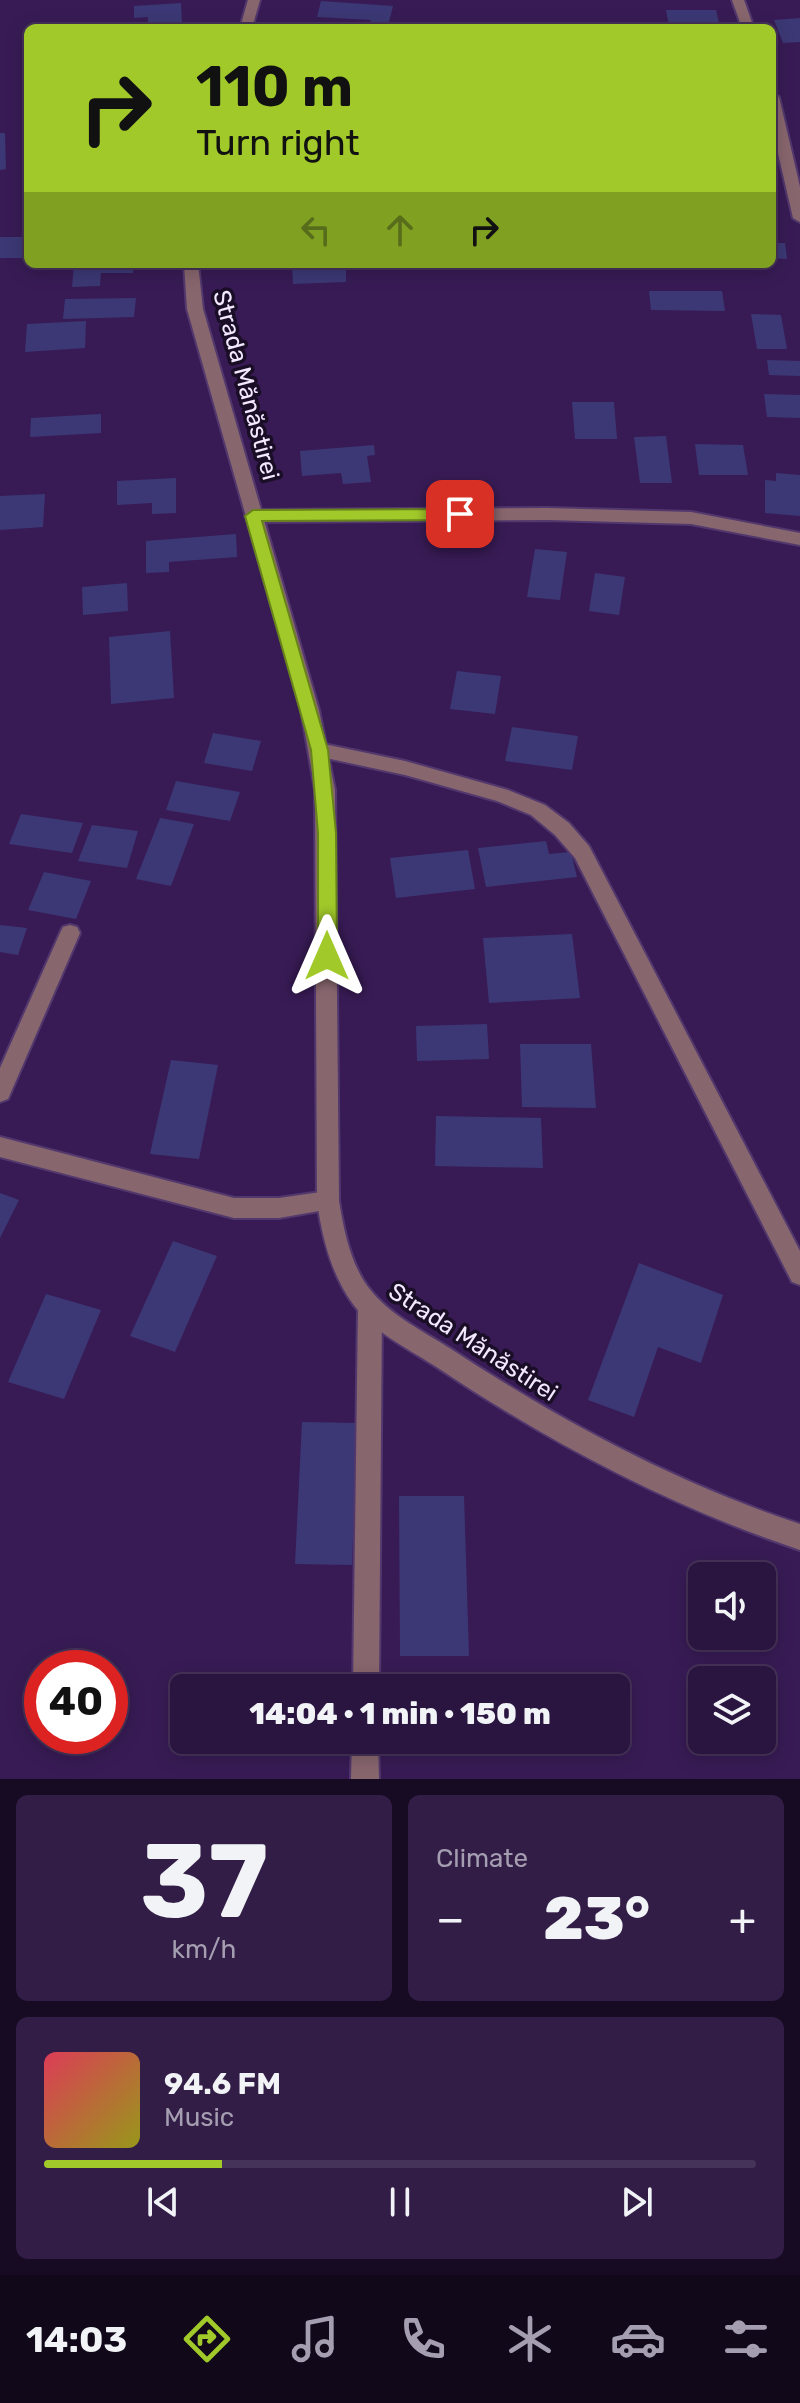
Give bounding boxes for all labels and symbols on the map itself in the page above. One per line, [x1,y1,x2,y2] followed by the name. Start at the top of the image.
[207,287,285,483] street label: Strada Mănăstirei
[426,480,494,548] pin
[285,914,369,998] position arrow
[383,1277,563,1407] street label: Strada Mănăstirei
[24,1650,128,1754] speed limit sign: 40

